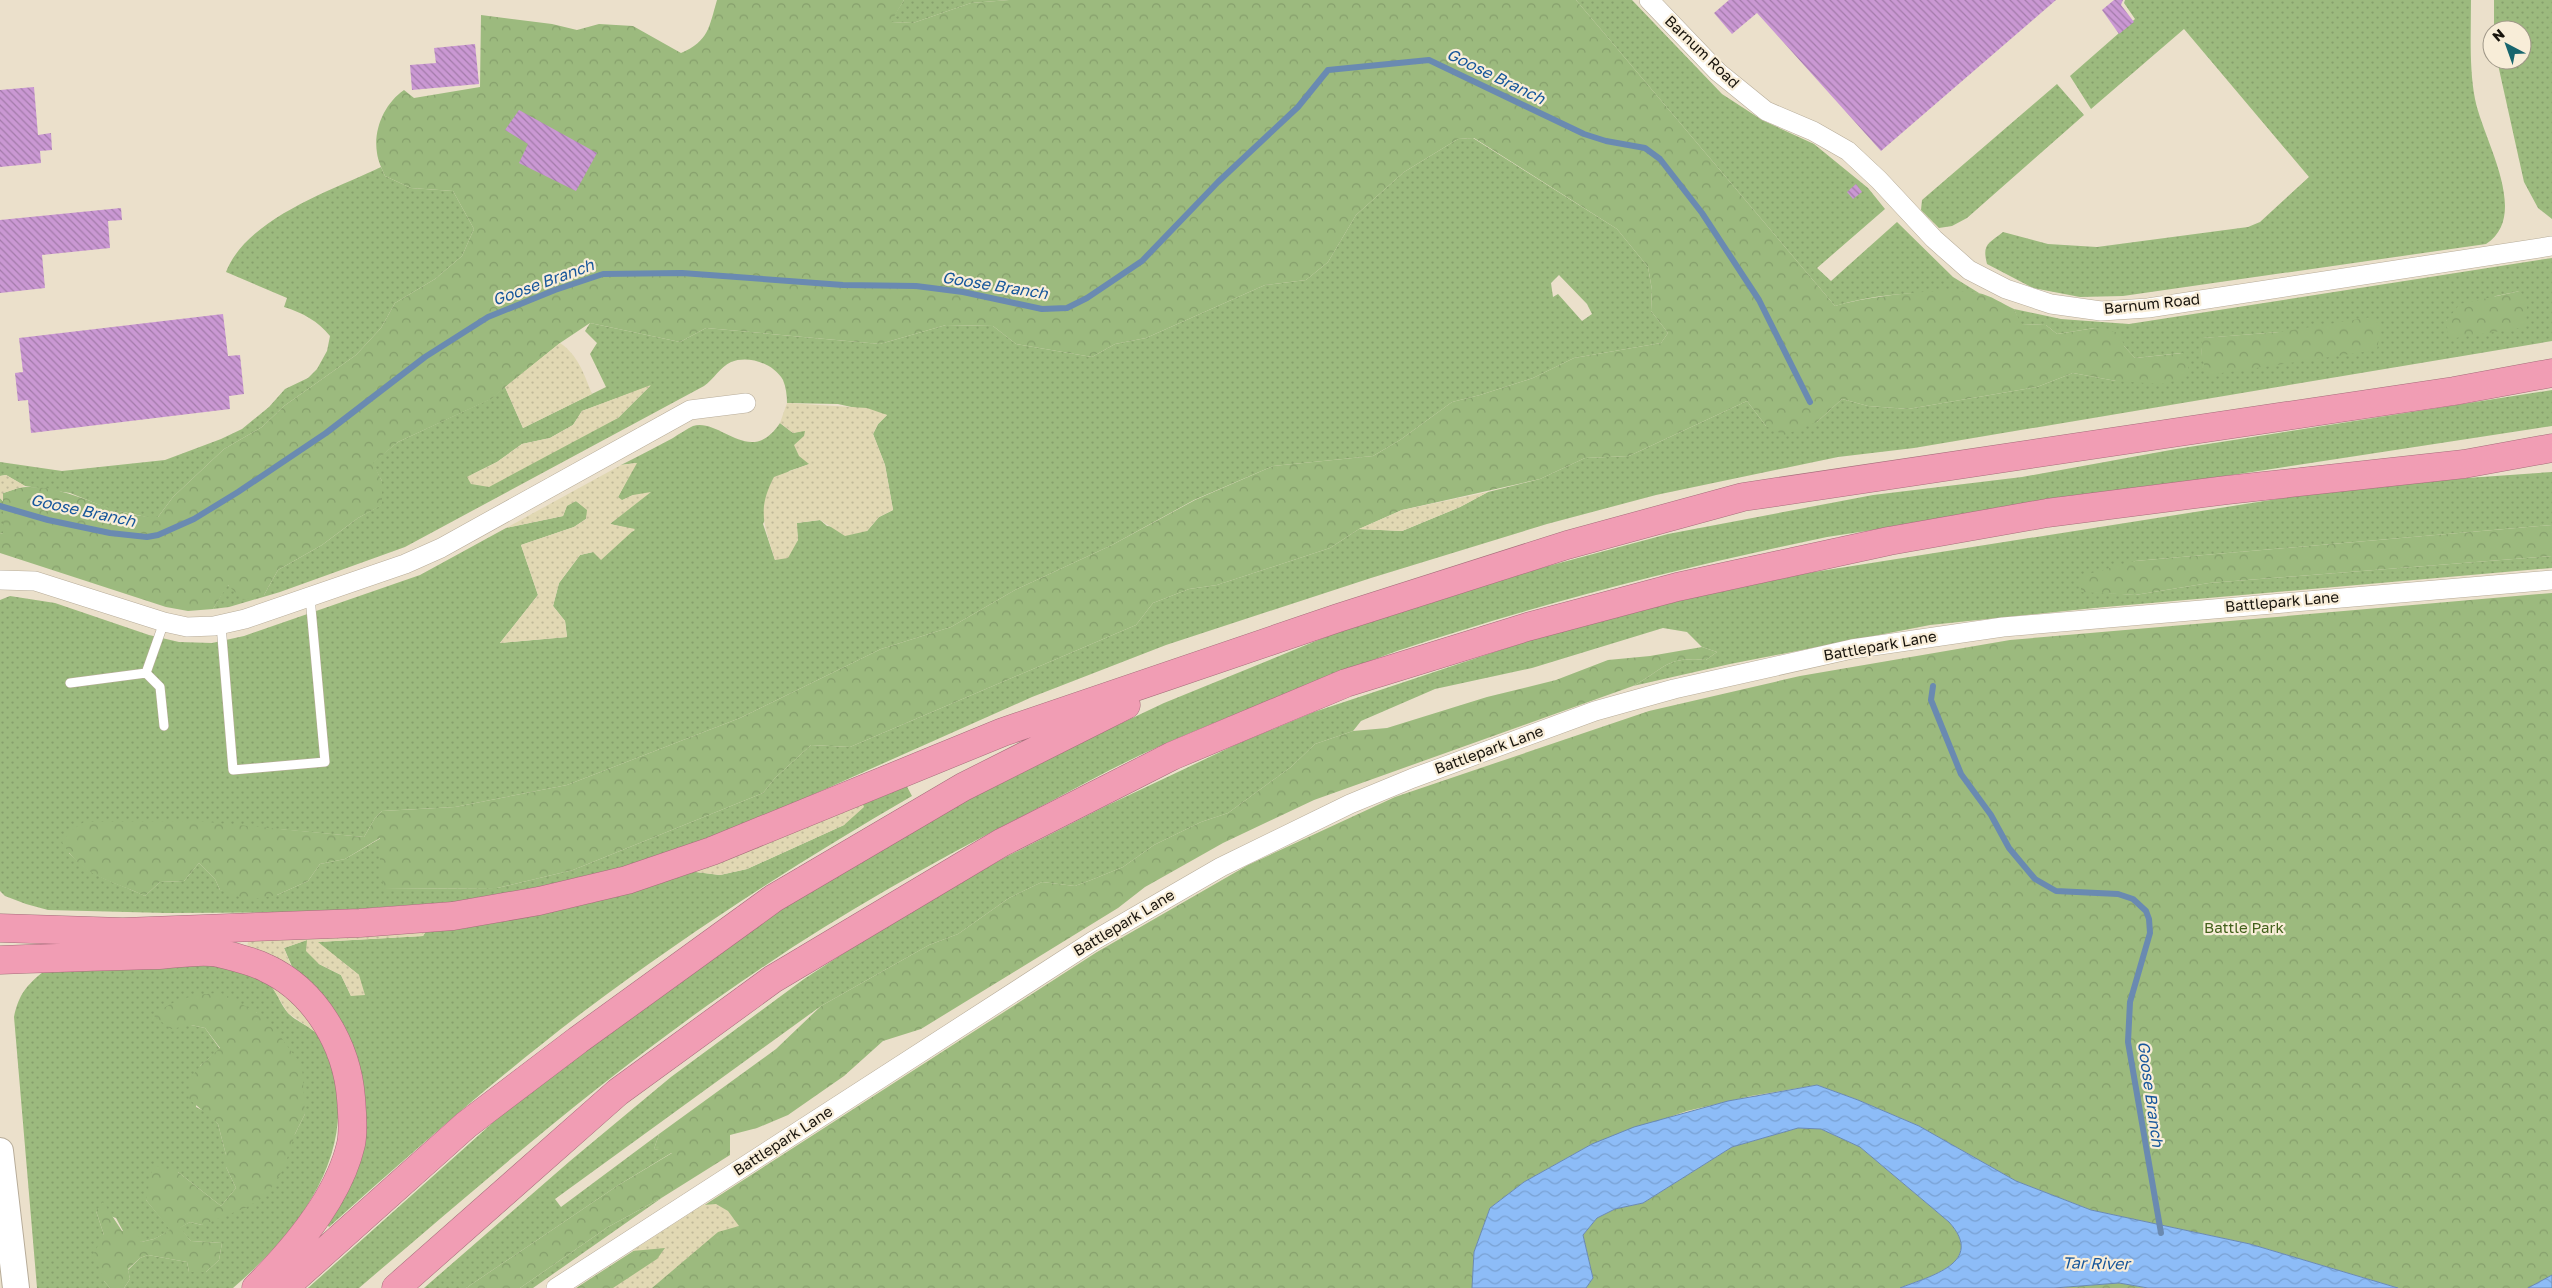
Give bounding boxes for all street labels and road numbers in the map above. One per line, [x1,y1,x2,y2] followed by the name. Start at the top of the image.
[1662,11,1744,91] street label: Barnum Road
[2103,289,2201,317] street label: Barnum Road
[2224,587,2340,615] street label: Battlepark Lane
[1822,626,1938,664] street label: Battlepark Lane
[1432,721,1546,777] street label: Battlepark Lane
[1070,885,1177,959] street label: Battlepark Lane
[730,1101,836,1179] street label: Battlepark Lane

